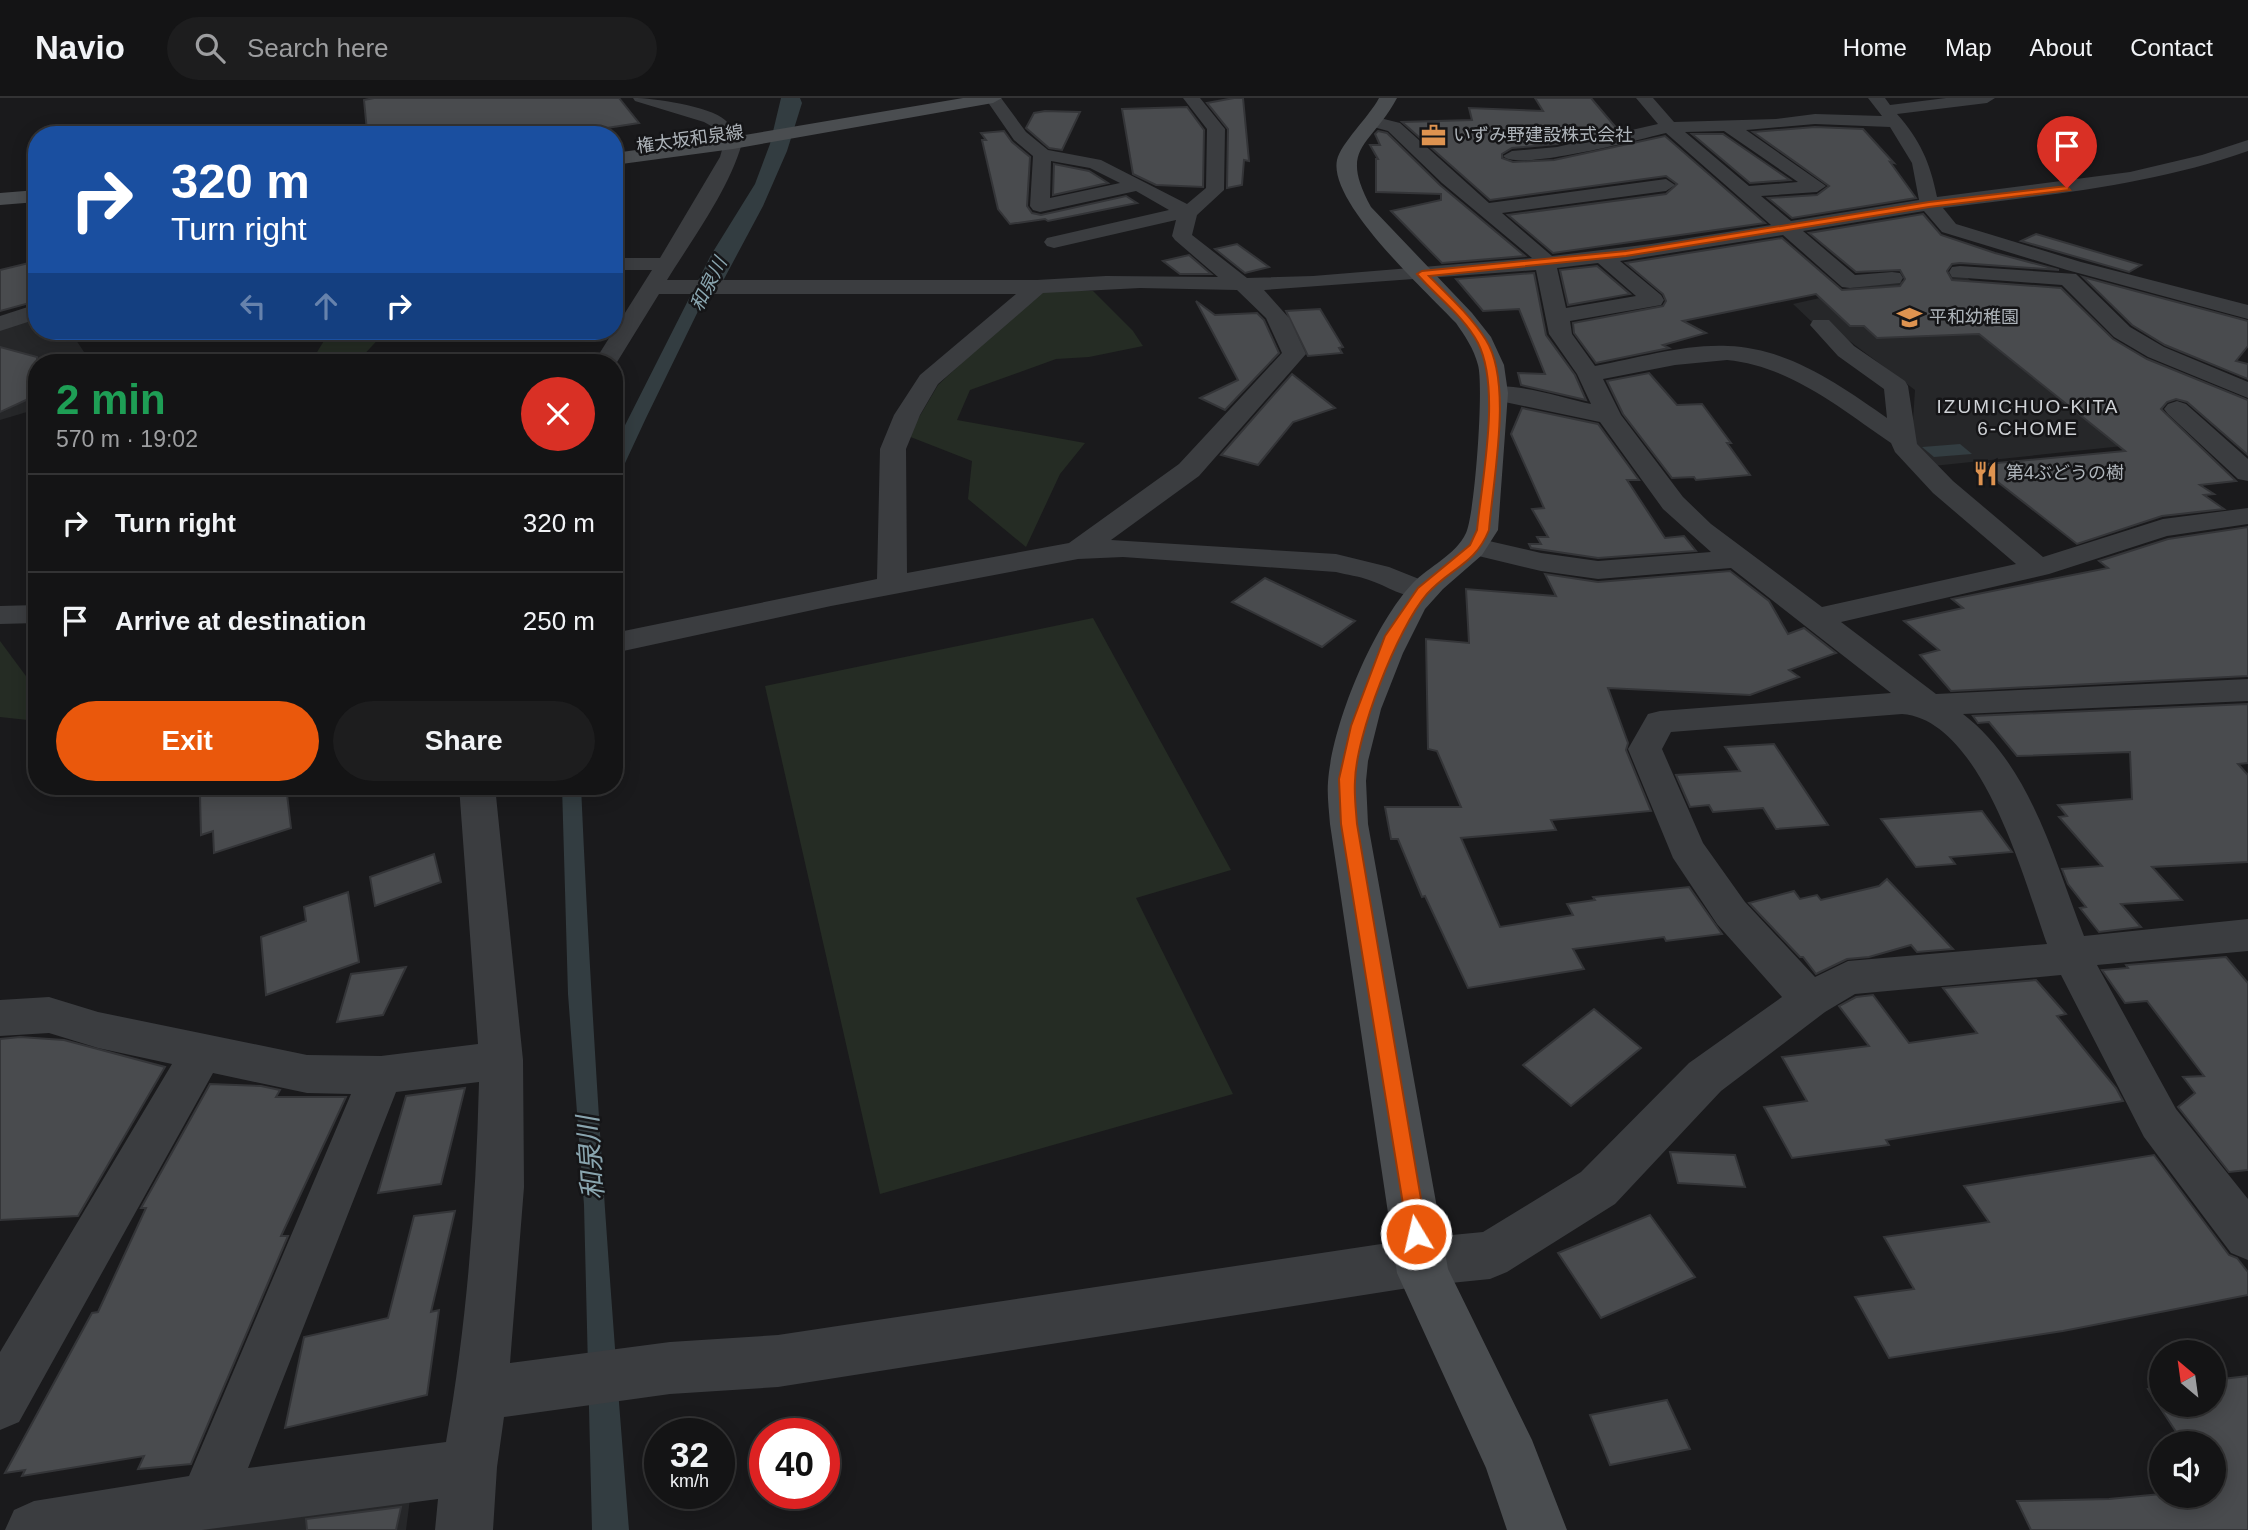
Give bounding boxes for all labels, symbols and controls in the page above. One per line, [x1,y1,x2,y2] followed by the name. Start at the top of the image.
[167,17,657,80] search box
[35,29,125,66] text: Navio
[191,29,229,67] icon: search
[247,33,389,63] text: Search here
[1843,34,1907,61] text: Home
[1945,34,1992,61] text: Map
[2030,34,2092,61] text: About
[2130,34,2213,61] text: Contact
[2037,116,2097,188] pin
[1419,121,1447,149] office icon: いずみ野建設株式会社
[635,122,745,156] street label: 権太坂和泉線
[1453,125,1633,145] place label: いずみ野建設株式会社
[2048,127,2086,165] icon: arrive
[56,154,147,245] icon: right
[171,154,310,208] text: 320 m
[171,211,307,247] text: Turn right
[686,252,732,314] water label: 和泉川
[234,287,272,325] icon: left
[307,287,345,325] icon: ahead
[380,287,418,325] icon: right
[1895,303,1923,331] school or university icon: 平和幼稚園
[1929,307,2019,327] place label: 平和幼稚園
[56,376,166,423] text: 2 min
[521,377,595,451] button: close
[1937,396,2119,439] district label: IZUMICHUO-KITA 6-CHOME
[56,426,198,452] text: 570 m · 19:02
[1972,459,2000,487] restaurant icon: 第4ぶどうの樹
[2006,463,2124,483] place label: 第4ぶどうの樹
[56,504,94,542] icon: right
[115,508,236,538] text: Turn right
[523,508,595,538] text: 320 m
[56,602,94,640] icon: arrive
[115,606,366,636] text: Arrive at destination
[523,606,595,636] text: 250 m
[56,701,319,781] button: Exit
[333,701,595,781] button: Share
[572,1112,609,1201] water label: 和泉川
[1379,1197,1453,1271] position arrow
[2149,1340,2226,1418] north arrow
[2149,1340,2226,1508] map controls
[749,1418,840,1509] speed limit sign: 40
[2149,1431,2226,1508] button: sound
[670,1435,709,1474] text: 32
[670,1471,709,1491] text: km/h

